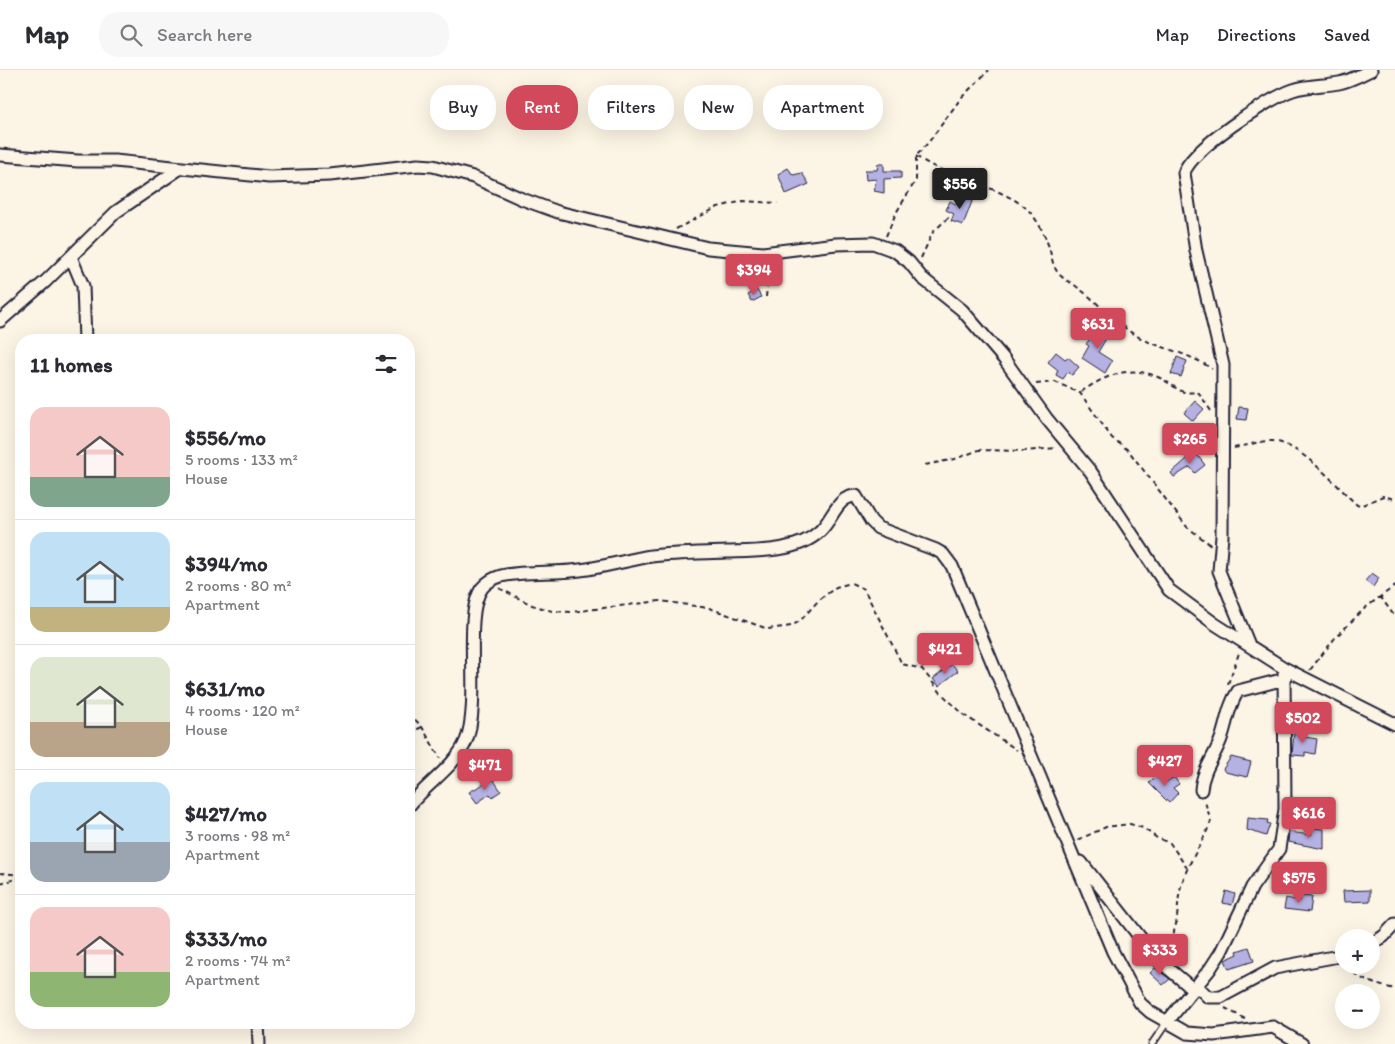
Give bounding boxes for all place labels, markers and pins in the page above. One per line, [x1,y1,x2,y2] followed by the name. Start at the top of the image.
[930,168,990,210] pin: $556
[724,254,784,296] pin: $394
[1068,308,1128,350] pin: $631
[1160,422,1220,465] pin: $265
[915,632,975,675] pin: $421
[1273,702,1333,744] pin: $502
[1135,744,1195,787] pin: $427
[455,748,515,791] pin: $471
[1279,796,1339,839] pin: $616
[1269,862,1329,904] pin: $575
[1130,934,1190,976] pin: $333

